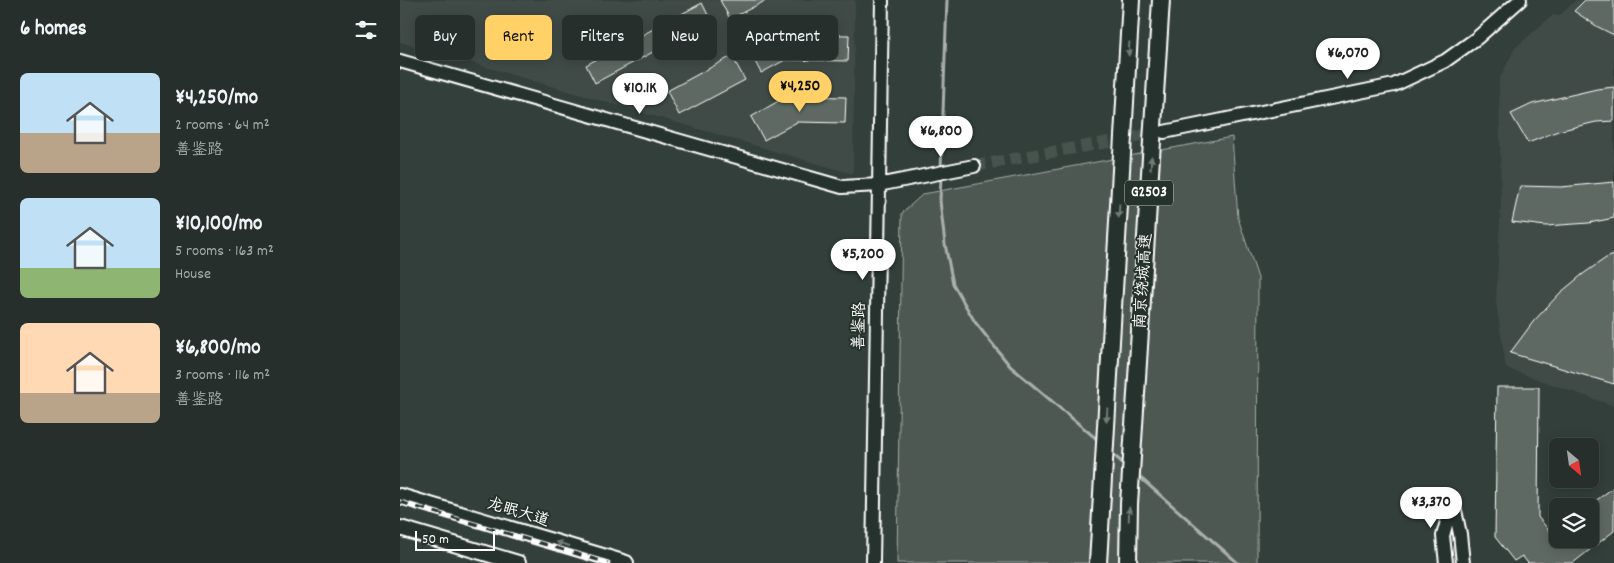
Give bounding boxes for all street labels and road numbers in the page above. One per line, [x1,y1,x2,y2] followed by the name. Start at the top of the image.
[1125,180,1173,206] road number: G2503
[1129,232,1159,330] street label: 南京绕城高速
[848,302,872,350] street label: 善鉴路
[484,493,552,533] street label: 龙眠大道

